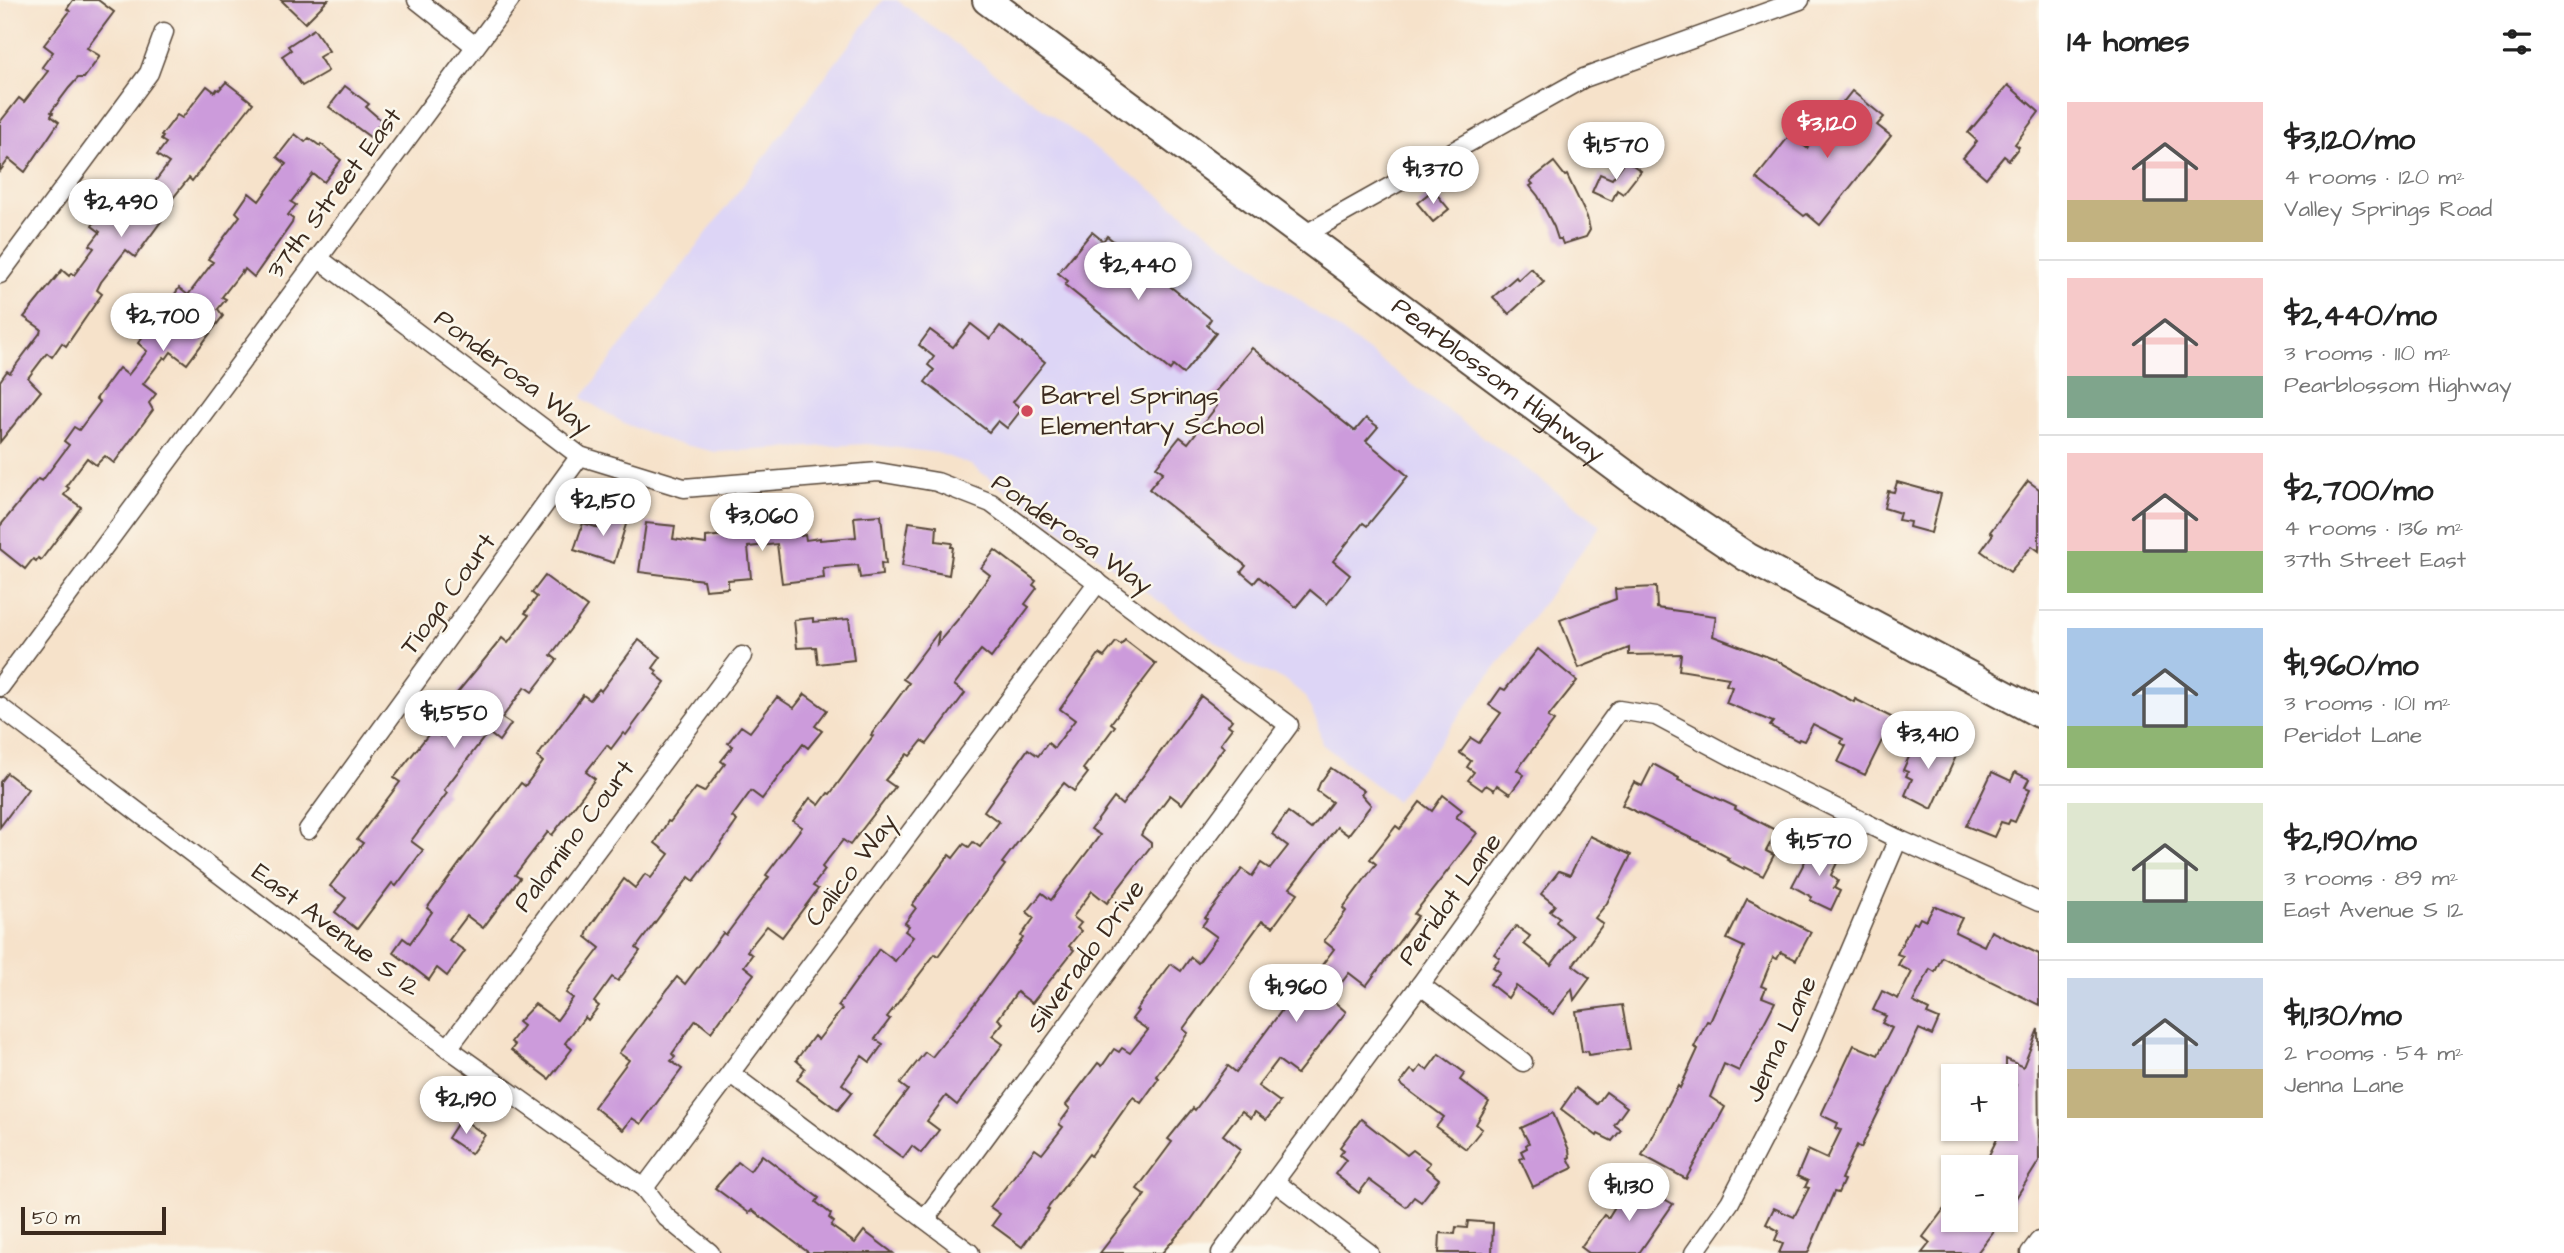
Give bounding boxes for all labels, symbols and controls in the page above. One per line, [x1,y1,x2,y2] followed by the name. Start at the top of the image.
[2067,21,2190,63] text: 14 homes
[2498,23,2536,61] icon: filters
[258,100,411,286] street label: 37th Street East
[1770,100,1884,160] pin: $3,120
[1797,107,1857,139] text: $3,120
[2284,119,2415,161] text: $3,120/mo
[1559,122,1673,182] pin: $1,570
[1584,129,1648,161] text: $1,570
[2123,130,2207,214] icon: home
[1376,146,1490,206] pin: $1,370
[1403,153,1463,185] text: $1,370
[2284,161,2465,193] text: 4 rooms · 120 m²
[64,180,178,239] pin: $2,490
[84,186,158,218] text: $2,490
[2284,193,2492,225] text: Valley Springs Road
[1081,243,1195,302] pin: $2,440
[1100,249,1176,281] text: $2,440
[1384,289,1612,473] street label: Pearblossom Highway
[106,294,220,353] pin: $2,700
[2284,295,2437,337] text: $2,440/mo
[126,300,200,332] text: $2,700
[425,301,599,445] street label: Ponderosa Way
[2123,306,2207,390] icon: home
[2284,337,2451,369] text: 3 rooms · 110 m²
[2284,369,2512,401] text: Pearblossom Highway
[1041,378,1264,446] place label: Barrel Springs Elementary School
[1019,403,1035,419] marker: Barrel Springs Elementary School
[983,465,1160,605] street label: Ponderosa Way
[2284,470,2433,512] text: $2,700/mo
[546,478,660,538] pin: $2,150
[2123,481,2207,565] icon: home
[571,485,635,517] text: $2,150
[705,494,819,553] pin: $3,060
[726,500,798,532] text: $3,060
[2284,512,2463,544] text: 4 rooms · 136 m²
[391,525,506,664] street label: Tioga Court
[2284,544,2466,576] text: 37th Street East
[2284,645,2419,687] text: $1,960/mo
[2123,656,2207,740] icon: home
[2284,687,2451,719] text: 3 rooms · 101 m²
[397,690,511,750] pin: $1,550
[421,697,487,729] text: $1,550
[1871,712,1985,771] pin: $3,410
[1897,718,1959,750] text: $3,410
[2284,719,2422,751] text: Peridot Lane
[505,752,643,919] street label: Palomino Court
[797,806,907,935] street label: Calico Way
[1762,818,1876,878] pin: $1,570
[2284,820,2417,862] text: $2,190/mo
[1390,825,1510,973] street label: Peridot Lane
[1787,825,1851,857] text: $1,570
[2123,831,2207,915] icon: home
[244,855,428,1005] street label: East Avenue S 12
[2284,862,2458,894] text: 3 rooms · 89 m²
[1018,872,1154,1040] street label: Silverado Drive
[2284,894,2463,926] text: East Avenue S 12
[1239,964,1353,1024] pin: $1,960
[1736,970,1826,1108] street label: Jenna Lane
[1265,971,1327,1003] text: $1,960
[2284,995,2402,1037] text: $1,130/mo
[2123,1006,2207,1090] icon: home
[2284,1037,2464,1069] text: 2 rooms · 54 m²
[1941,1064,2018,1232] map controls
[1941,1064,2018,1141] button: +
[2284,1069,2404,1101] text: Jenna Lane
[409,1076,523,1136] pin: $2,190
[436,1083,496,1115] text: $2,190
[1941,1155,2018,1232] button: −
[1572,1164,1686,1223] pin: $1,130
[1605,1170,1654,1202] text: $1,130
[21,1204,166,1236] scale bar
[32,1205,80,1232] text: 50 m

